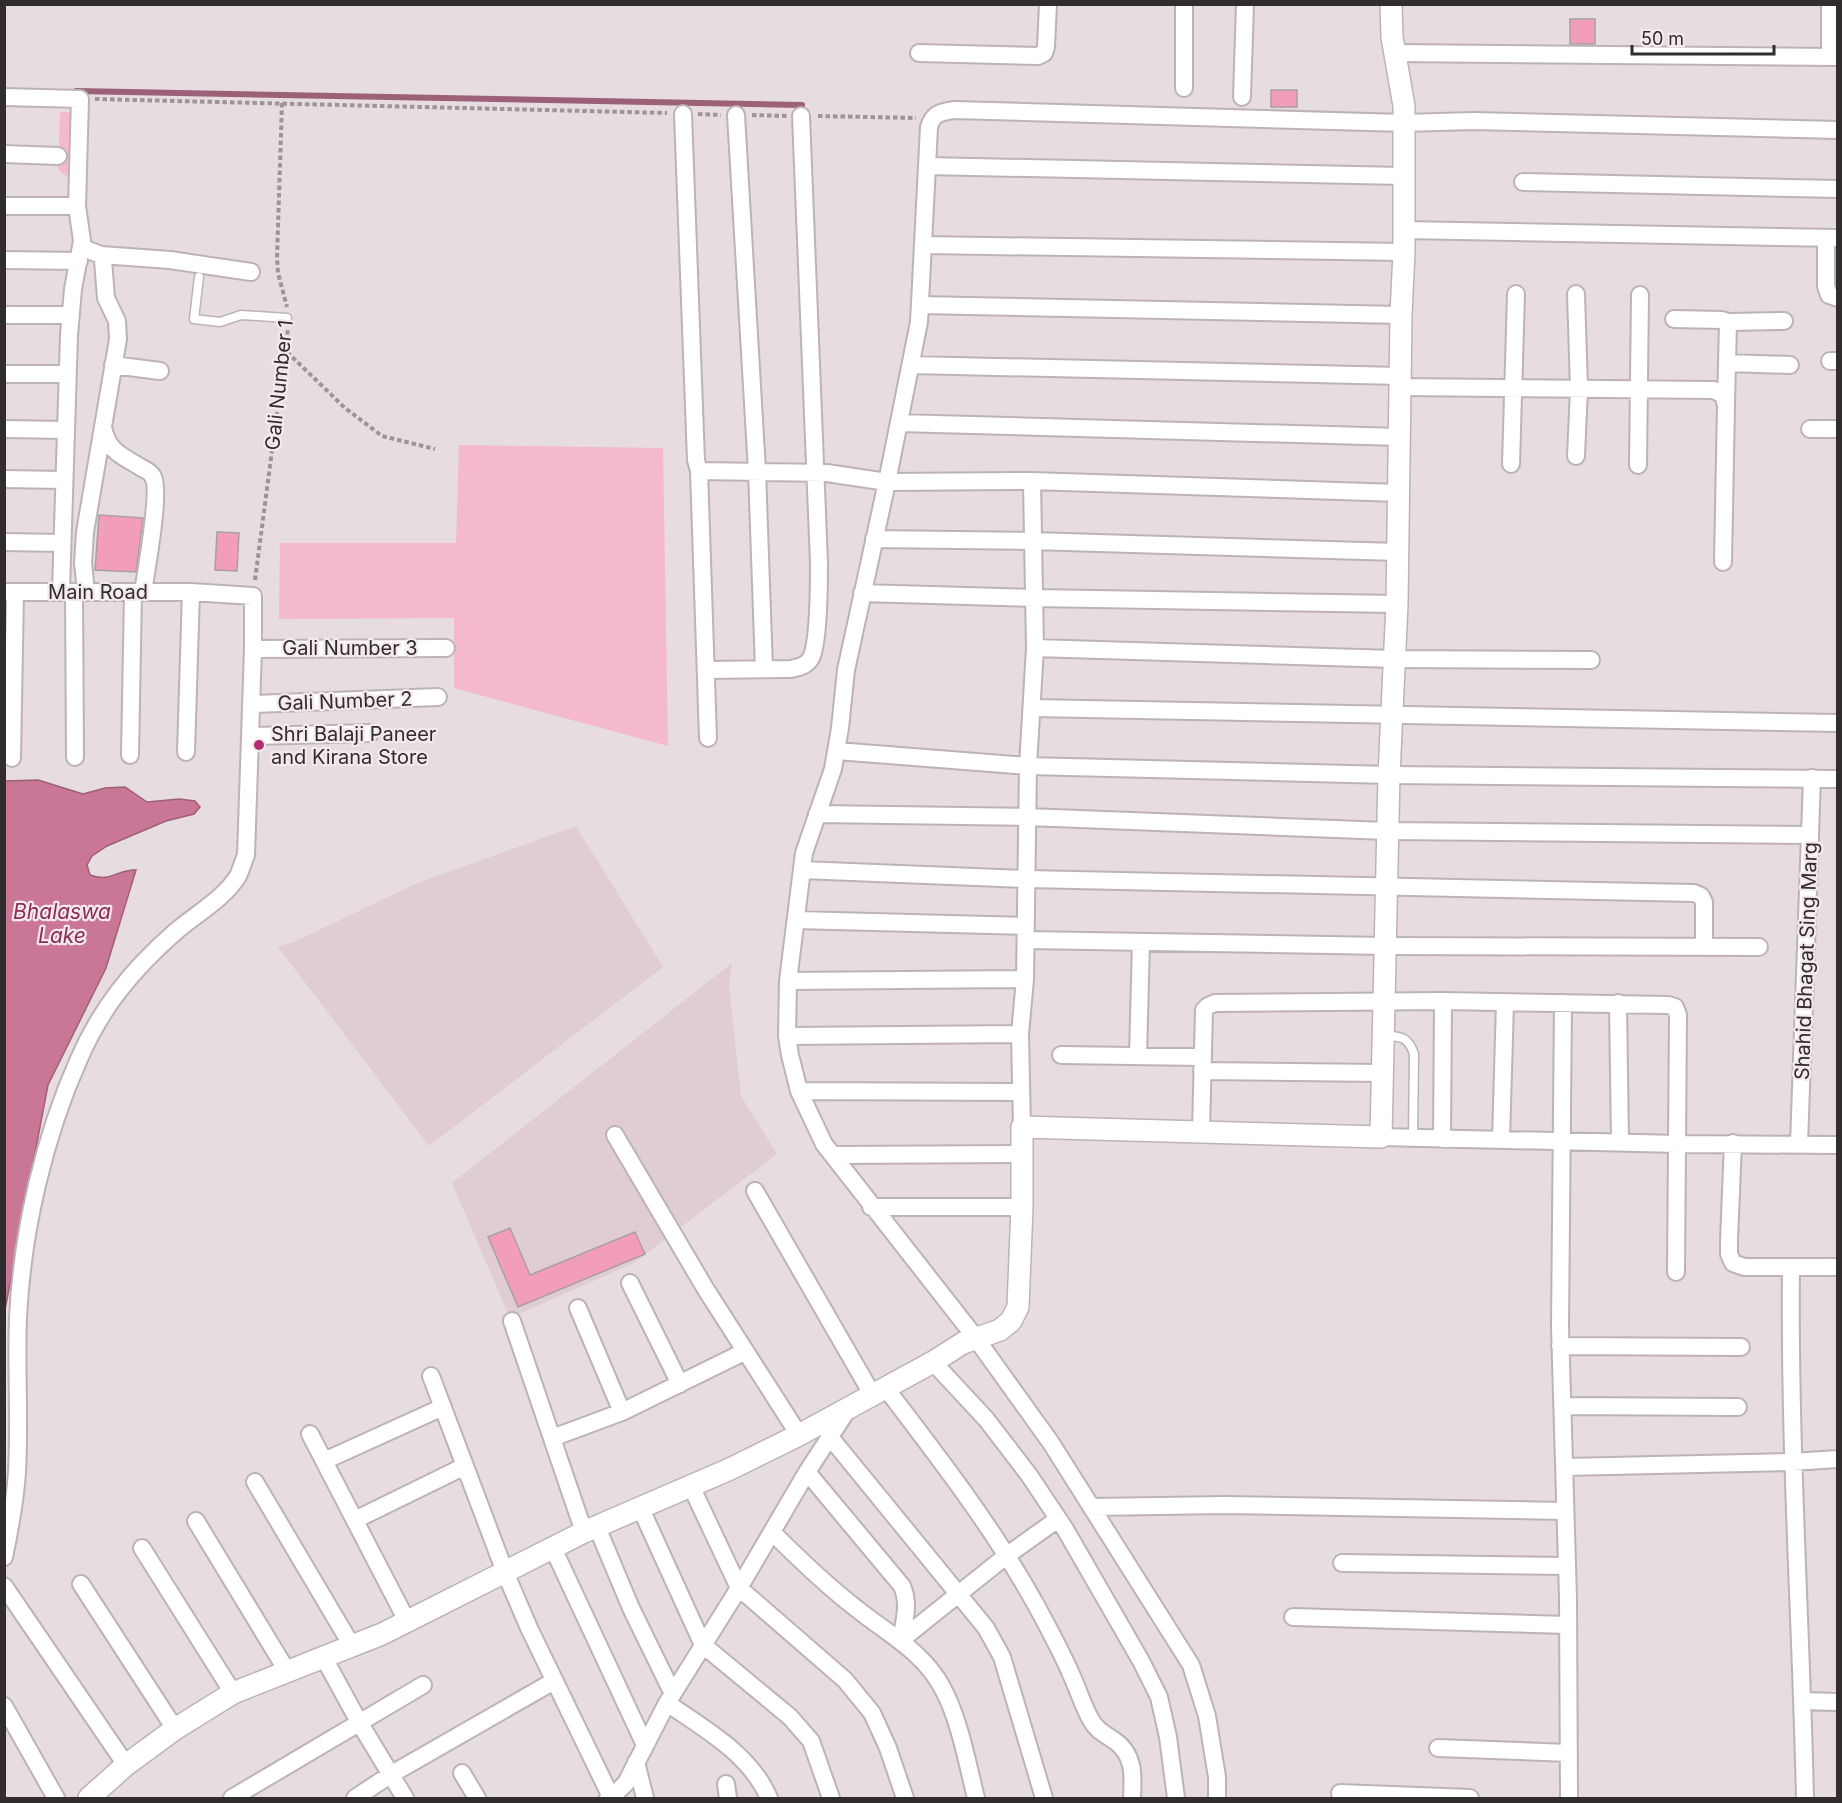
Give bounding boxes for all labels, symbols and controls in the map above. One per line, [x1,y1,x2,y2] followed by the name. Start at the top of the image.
[1632,18,1774,56] scale bar
[1641,28,1684,49] text: 50 m
[260,319,298,451] street label: Gali Number 1
[48,580,148,604] street label: Main Road
[282,636,418,660] street label: Gali Number 3
[277,687,413,715] street label: Gali Number 2
[271,722,437,769] place label: Shri Balaji Paneer and Kirana Store
[252,738,266,752] marker: Shri Balaji Paneer and Kirana Store
[1790,841,1822,1081] street label: Shahid Bhagat Sing Marg
[13,899,111,948] water label: Bhalaswa Lake

